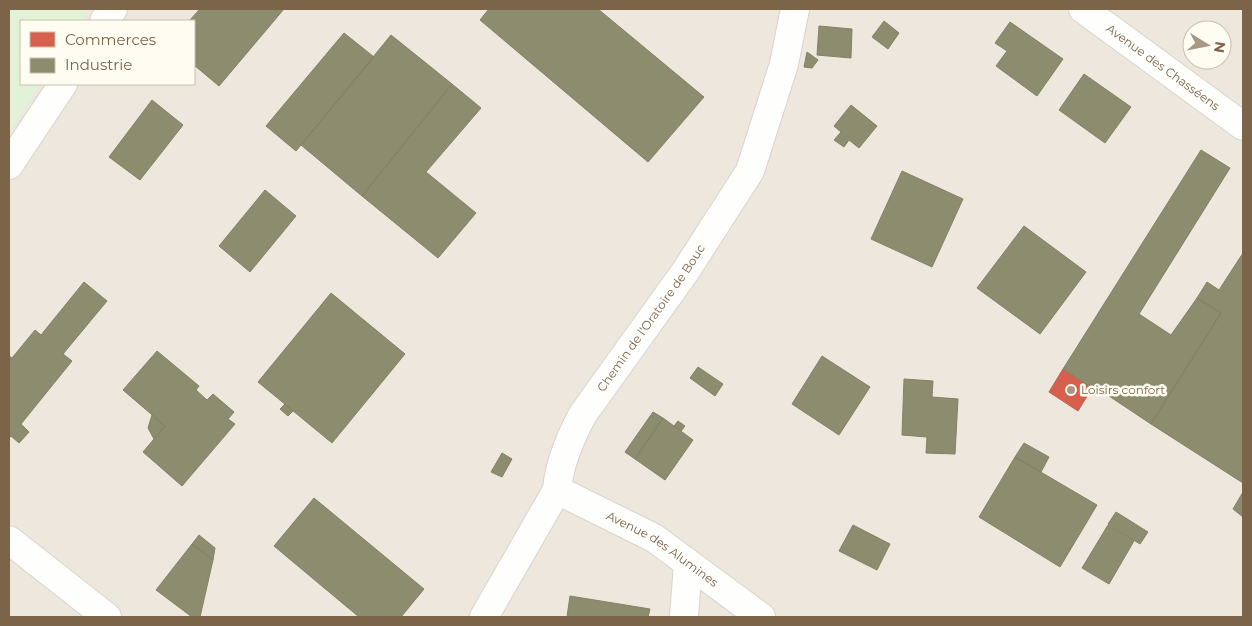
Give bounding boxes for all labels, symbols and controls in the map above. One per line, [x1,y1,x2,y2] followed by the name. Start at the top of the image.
[20,20,195,85] legend
[1182,20,1232,70] north arrow
[1104,21,1223,114] street label: Avenue des Chasséens
[65,30,156,49] text: Commerces
[1210,40,1230,54] text: N
[65,55,132,74] text: Industrie
[593,241,708,395] street label: Chemin de l'Oratoire de Bouc
[1081,382,1165,397] place label: Loisirs confort
[1065,384,1077,396] marker: Loisirs confort
[604,508,721,590] street label: Avenue des Alumines

